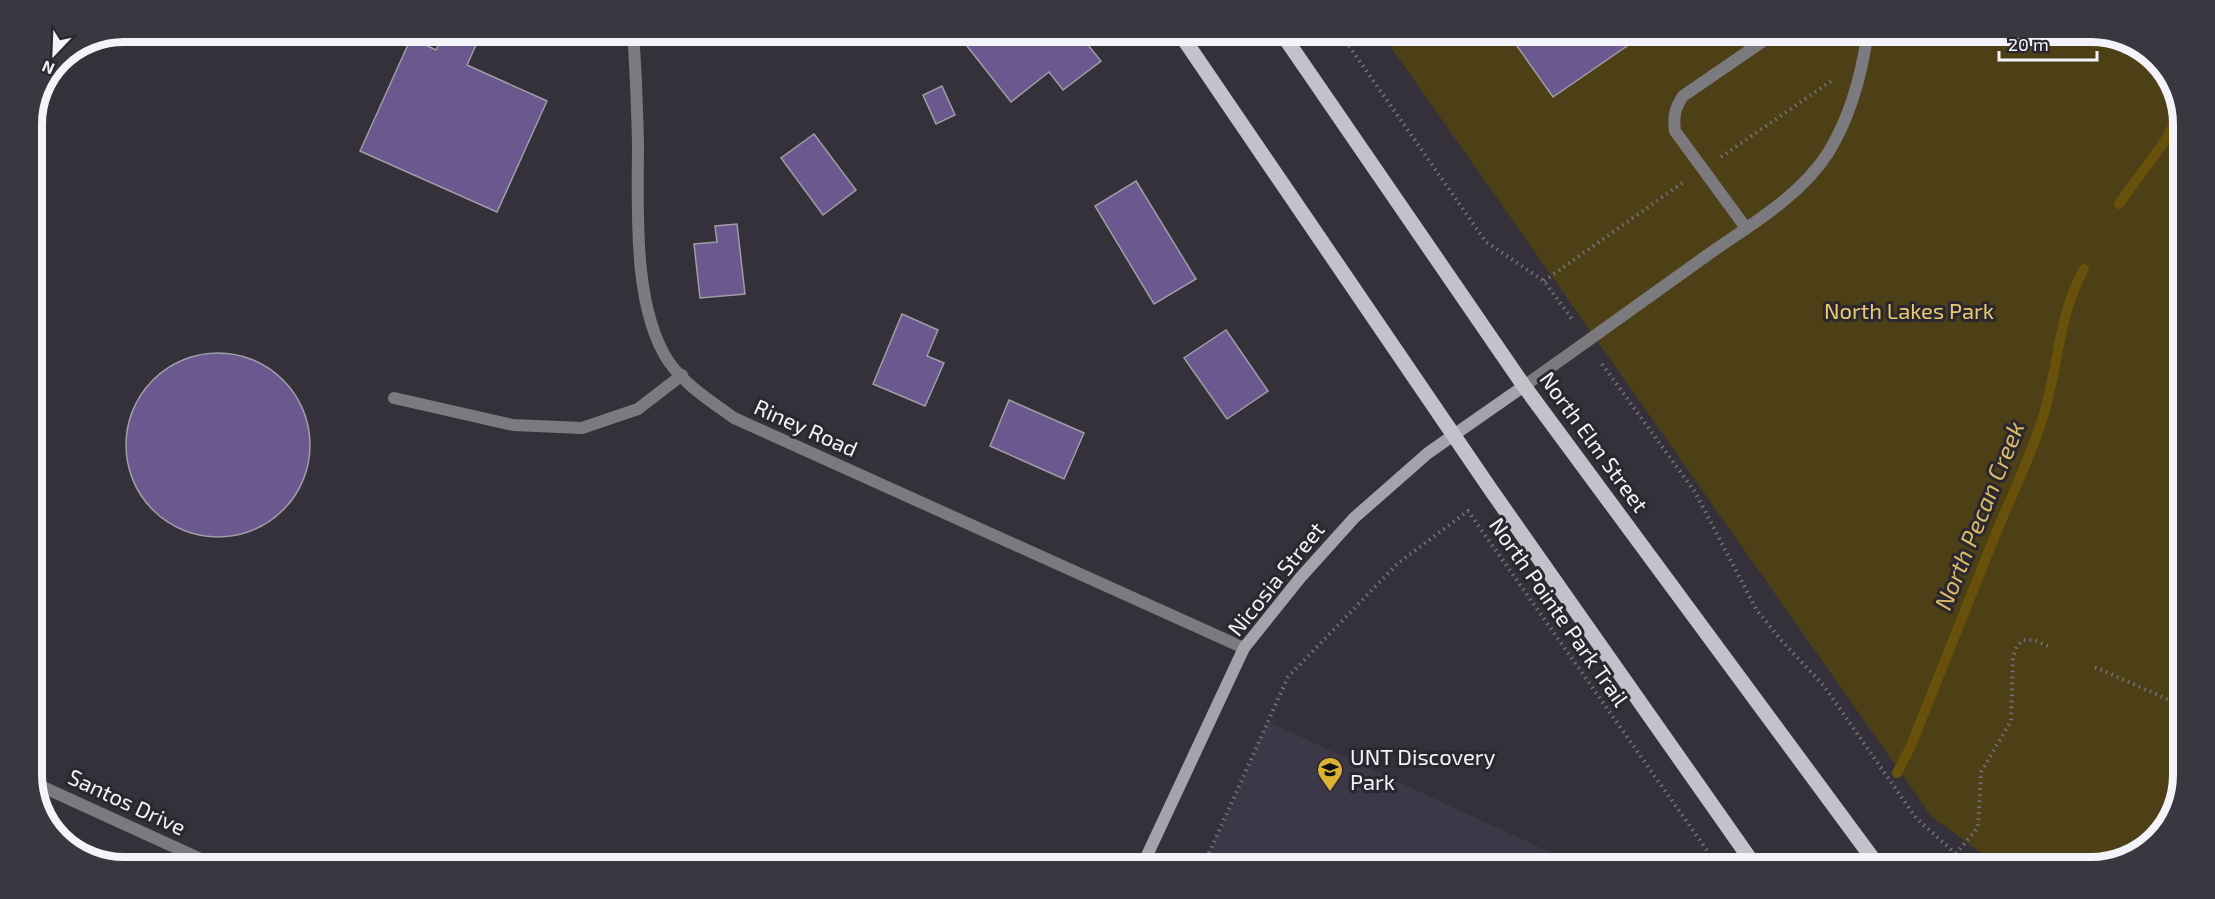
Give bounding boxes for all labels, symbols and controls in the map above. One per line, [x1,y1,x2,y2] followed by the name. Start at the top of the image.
[24,24,84,84] north arrow
[1999,24,2096,62] scale bar
[2008,33,2049,55] text: 20 m
[39,57,57,79] text: N
[1824,297,1994,323] park label: North Lakes Park
[1535,366,1654,517] street label: North Elm Street
[751,393,862,461] street label: Riney Road
[1928,417,2030,614] water label: North Pecan Creek
[1485,512,1635,711] street label: North Pointe Park Trail
[1221,516,1329,640] street label: Nicosia Street
[1350,743,1496,794] place label: UNT Discovery Park
[1315,755,1345,793] school or university icon: UNT Discovery Park
[65,763,190,840] street label: Santos Drive

